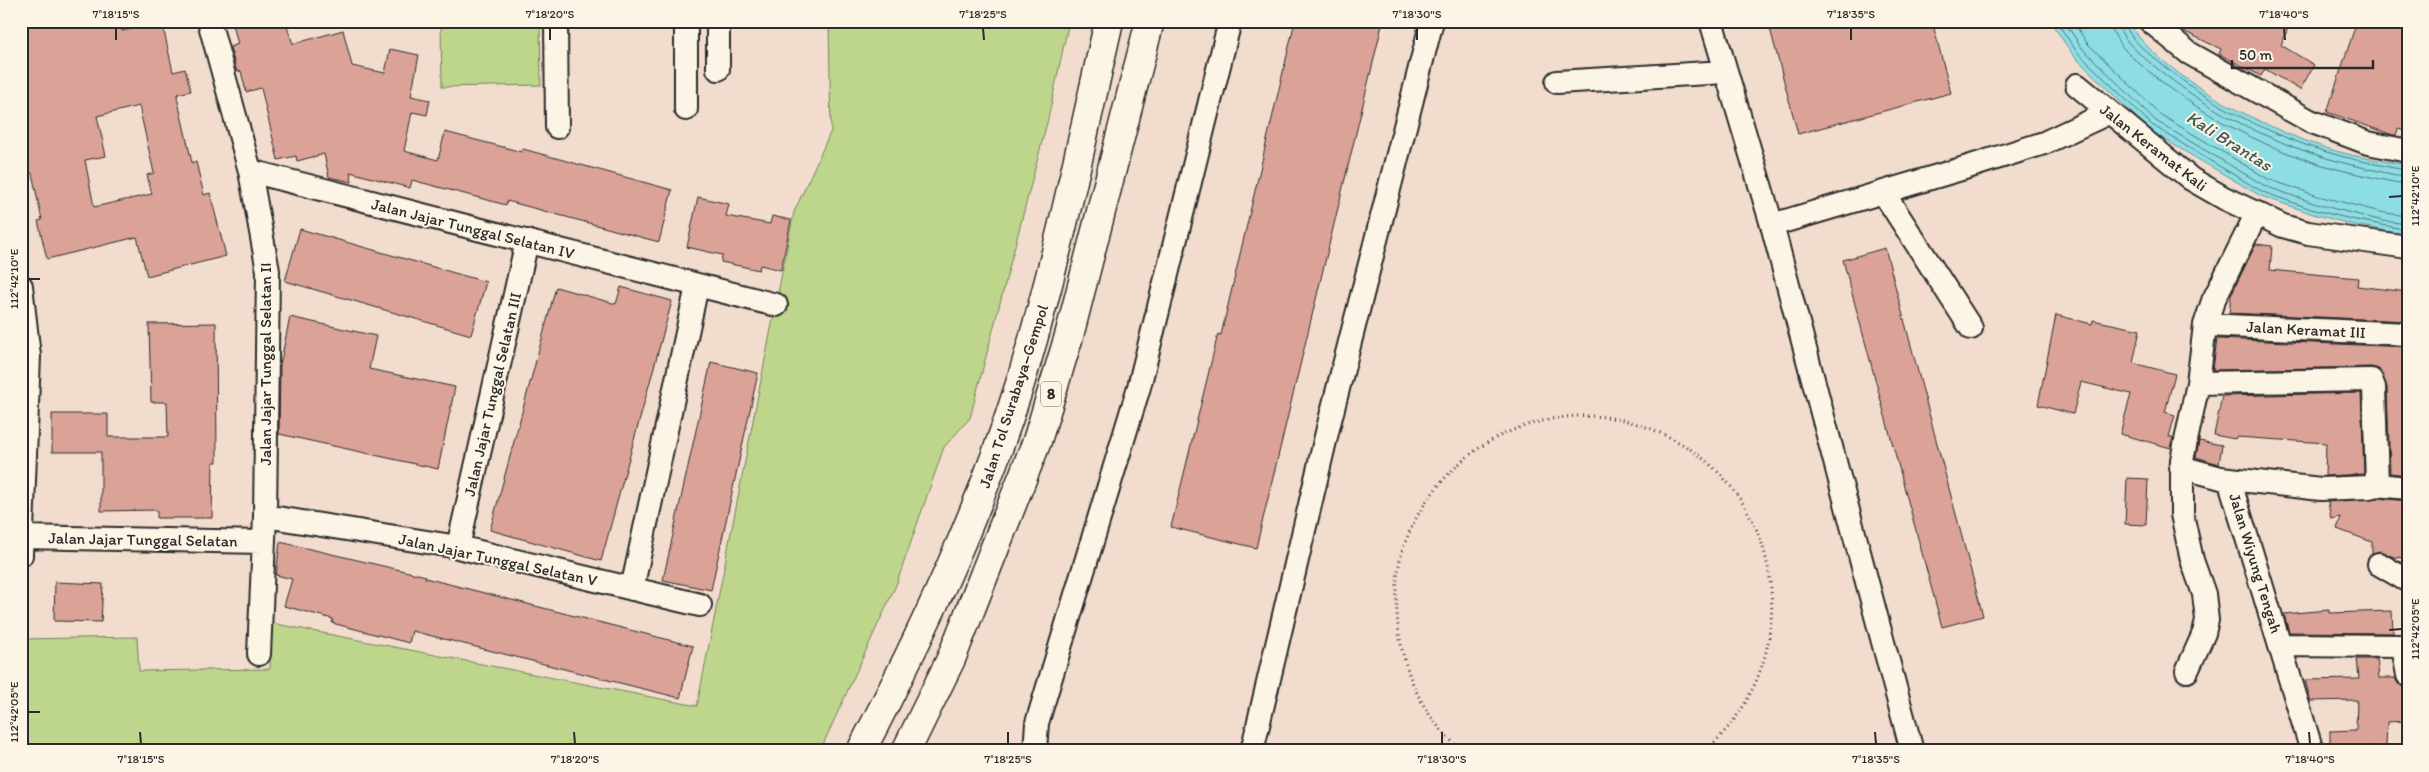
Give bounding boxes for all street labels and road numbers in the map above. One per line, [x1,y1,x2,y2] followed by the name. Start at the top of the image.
[2096,100,2211,195] street label: Jalan Keramat Kali
[370,194,577,263] street label: Jalan Jajar Tunggal Selatan IV
[256,263,275,465] street label: Jalan Jajar Tunggal Selatan II
[460,290,525,498] street label: Jalan Jajar Tunggal Selatan III
[975,302,1052,490] street label: Jalan Tol Surabaya–Gempol
[2246,317,2366,342] street label: Jalan Keramat III
[1041,382,1061,406] road number: 8
[2225,491,2286,636] street label: Jalan Wiyung Tengah
[48,528,238,551] street label: Jalan Jajar Tunggal Selatan
[397,529,599,590] street label: Jalan Jajar Tunggal Selatan V

